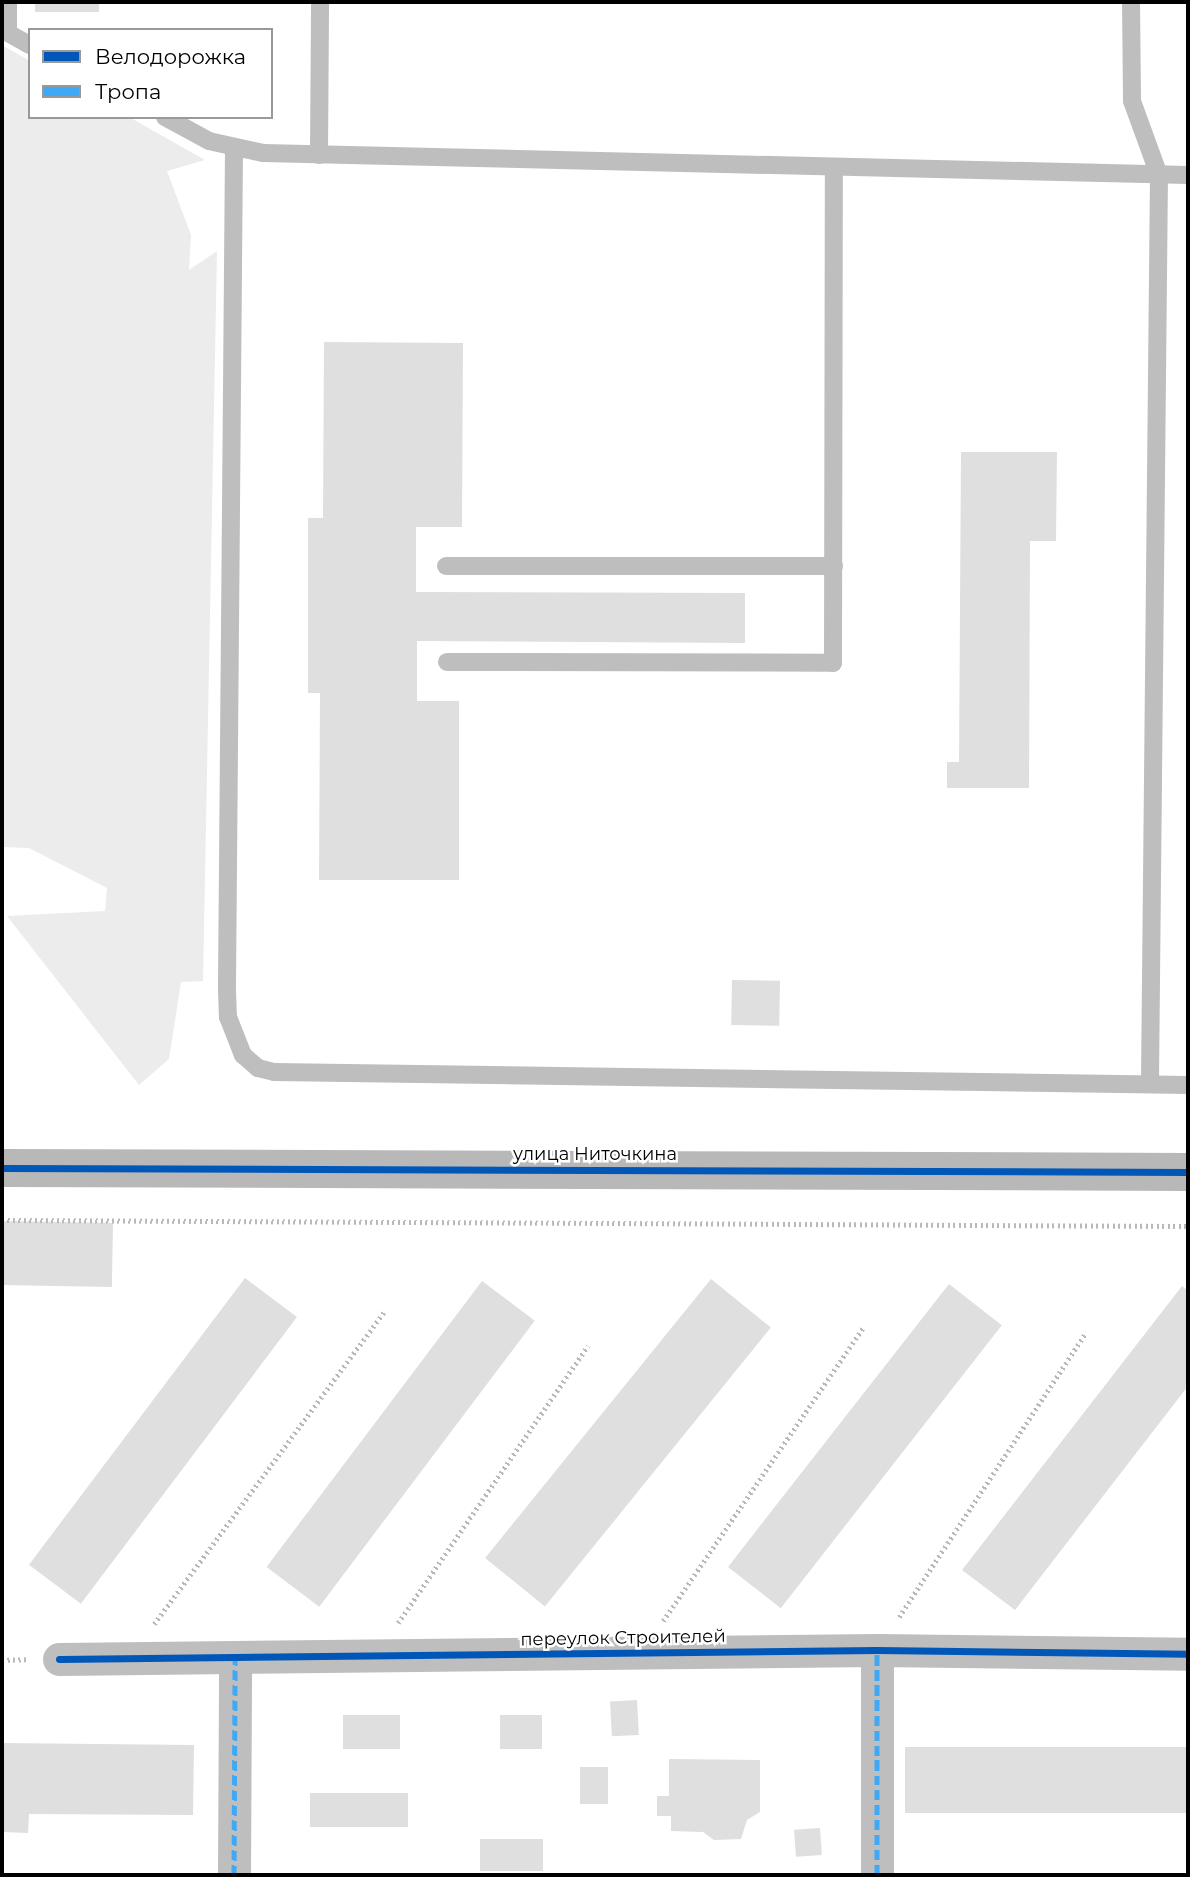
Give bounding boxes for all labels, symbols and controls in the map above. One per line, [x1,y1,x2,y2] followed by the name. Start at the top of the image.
[28,28,273,119] legend
[95,44,246,69] text: Велодорожка
[95,79,161,104] text: Тропа
[513,1143,677,1165] street label: улица Ниточкина
[520,1625,726,1651] street label: переулок Строителей

